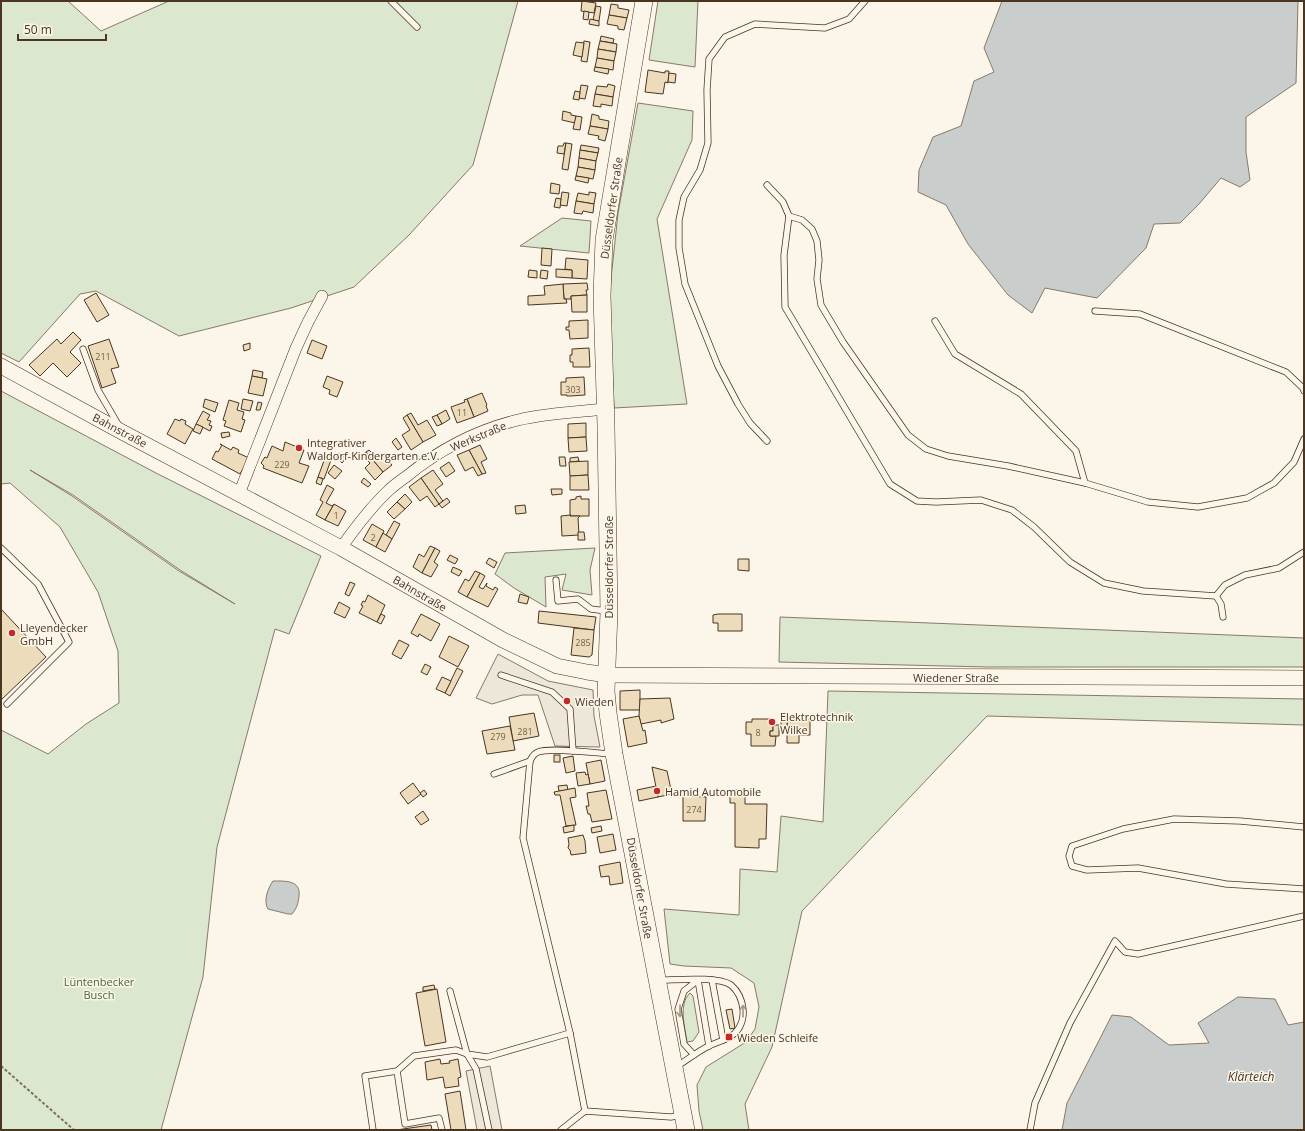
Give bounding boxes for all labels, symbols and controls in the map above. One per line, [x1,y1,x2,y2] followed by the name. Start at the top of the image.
[18,16,106,42] scale bar
[24,21,52,38] text: 50 m
[596,156,626,260] street label: Düsseldorfer Straße
[95,350,111,363] house number: 211
[565,383,581,396] house number: 303
[457,406,467,419] house number: 11
[90,409,150,451] street label: Bahnstraße
[448,417,508,455] street label: Werkstraße
[307,435,440,463] place label: Integrativer Waldorf-Kindergarten e.V.
[294,443,304,453] marker: Integrativer Waldorf-Kindergarten e.V.
[274,458,290,471] house number: 229
[333,509,339,522] house number: 1
[601,516,616,618] street label: Düsseldorfer Straße
[370,531,376,544] house number: 2
[390,572,450,614] street label: Bahnstraße
[20,620,88,648] place label: Lleyendecker GmbH
[7,628,17,638] marker: Lleyendecker GmbH
[575,636,591,649] house number: 285
[913,670,999,685] street label: Wiedener Straße
[575,694,614,709] place label: Wieden
[562,696,572,706] marker: Wieden
[780,709,854,737] place label: Elektrotechnik Wilke
[767,717,777,727] marker: Elektrotechnik Wilke
[517,725,533,738] house number: 281
[755,726,761,739] house number: 8
[490,730,506,743] house number: 279
[665,784,761,799] place label: Hamid Automobile
[652,786,662,796] marker: Hamid Automobile
[686,803,702,816] house number: 274
[624,836,656,940] street label: Düsseldorfer Straße
[64,974,135,1002] park label: Lüntenbecker Busch
[676,1004,684,1017] one-way arrow
[739,1005,747,1018] one-way arrow
[737,1030,818,1045] place label: Wieden Schleife
[724,1032,734,1042] marker: Wieden Schleife
[1228,1068,1274,1085] water label: Klärteich

